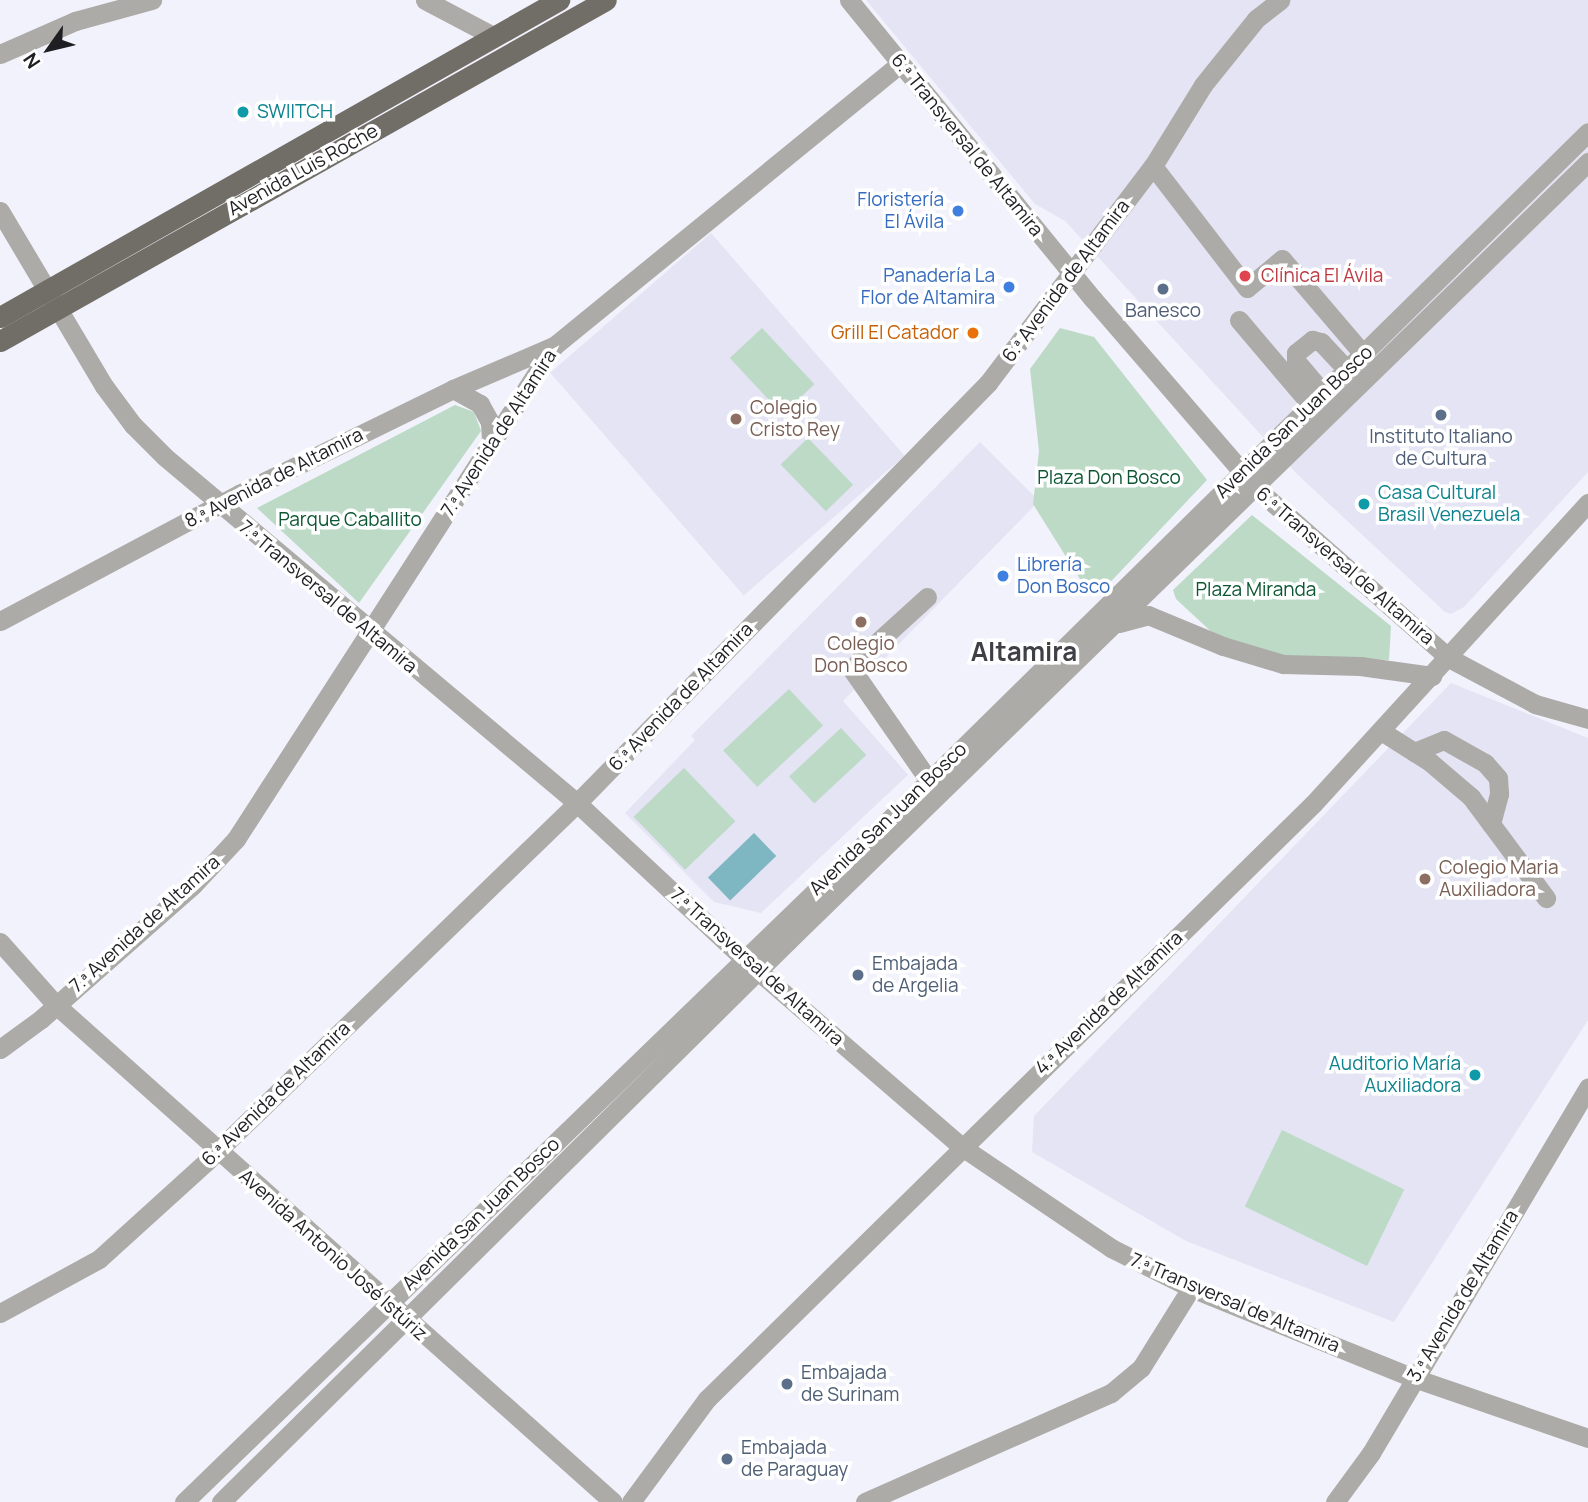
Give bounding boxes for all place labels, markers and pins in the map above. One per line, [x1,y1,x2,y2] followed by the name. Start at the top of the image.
[257,101,333,123] place label: SWIITCH
[235,104,251,120] marker: SWIITCH
[857,189,944,233] place label: Floristería El Ávila
[950,203,966,219] marker: Floristería El Ávila
[861,265,995,309] place label: Panadería La Flor de Altamira
[1261,265,1383,287] place label: Clínica El Ávila
[1235,266,1255,286] marker: Clínica El Ávila
[1001,279,1017,295] marker: Panadería La Flor de Altamira
[1155,281,1171,297] marker: Banesco
[1125,300,1201,322] place label: Banesco
[831,322,959,344] place label: Grill El Catador
[965,325,981,341] marker: Grill El Catador
[750,397,840,441] place label: Colegio Cristo Rey
[1433,407,1449,423] marker: Instituto Italiano de Cultura
[728,411,744,427] marker: Colegio Cristo Rey
[1369,426,1513,470] place label: Instituto Italiano de Cultura
[1378,482,1520,526] place label: Casa Cultural Brasil Venezuela
[1356,496,1372,512] marker: Casa Cultural Brasil Venezuela
[1017,554,1110,598] place label: Librería Don Bosco
[995,568,1011,584] marker: Librería Don Bosco
[853,614,869,630] marker: Colegio Don Bosco
[814,633,908,677] place label: Colegio Don Bosco
[1439,857,1558,901] place label: Colegio Maria Auxiliadora
[1417,871,1433,887] marker: Colegio Maria Auxiliadora
[872,953,958,997] place label: Embajada de Argelia
[850,967,866,983] marker: Embajada de Argelia
[1329,1053,1461,1097] place label: Auditorio María Auxiliadora
[1467,1067,1483,1083] marker: Auditorio María Auxiliadora
[801,1362,899,1406] place label: Embajada de Surinam
[779,1376,795,1392] marker: Embajada de Surinam
[741,1437,848,1481] place label: Embajada de Paraguay
[719,1451,735,1467] marker: Embajada de Paraguay

